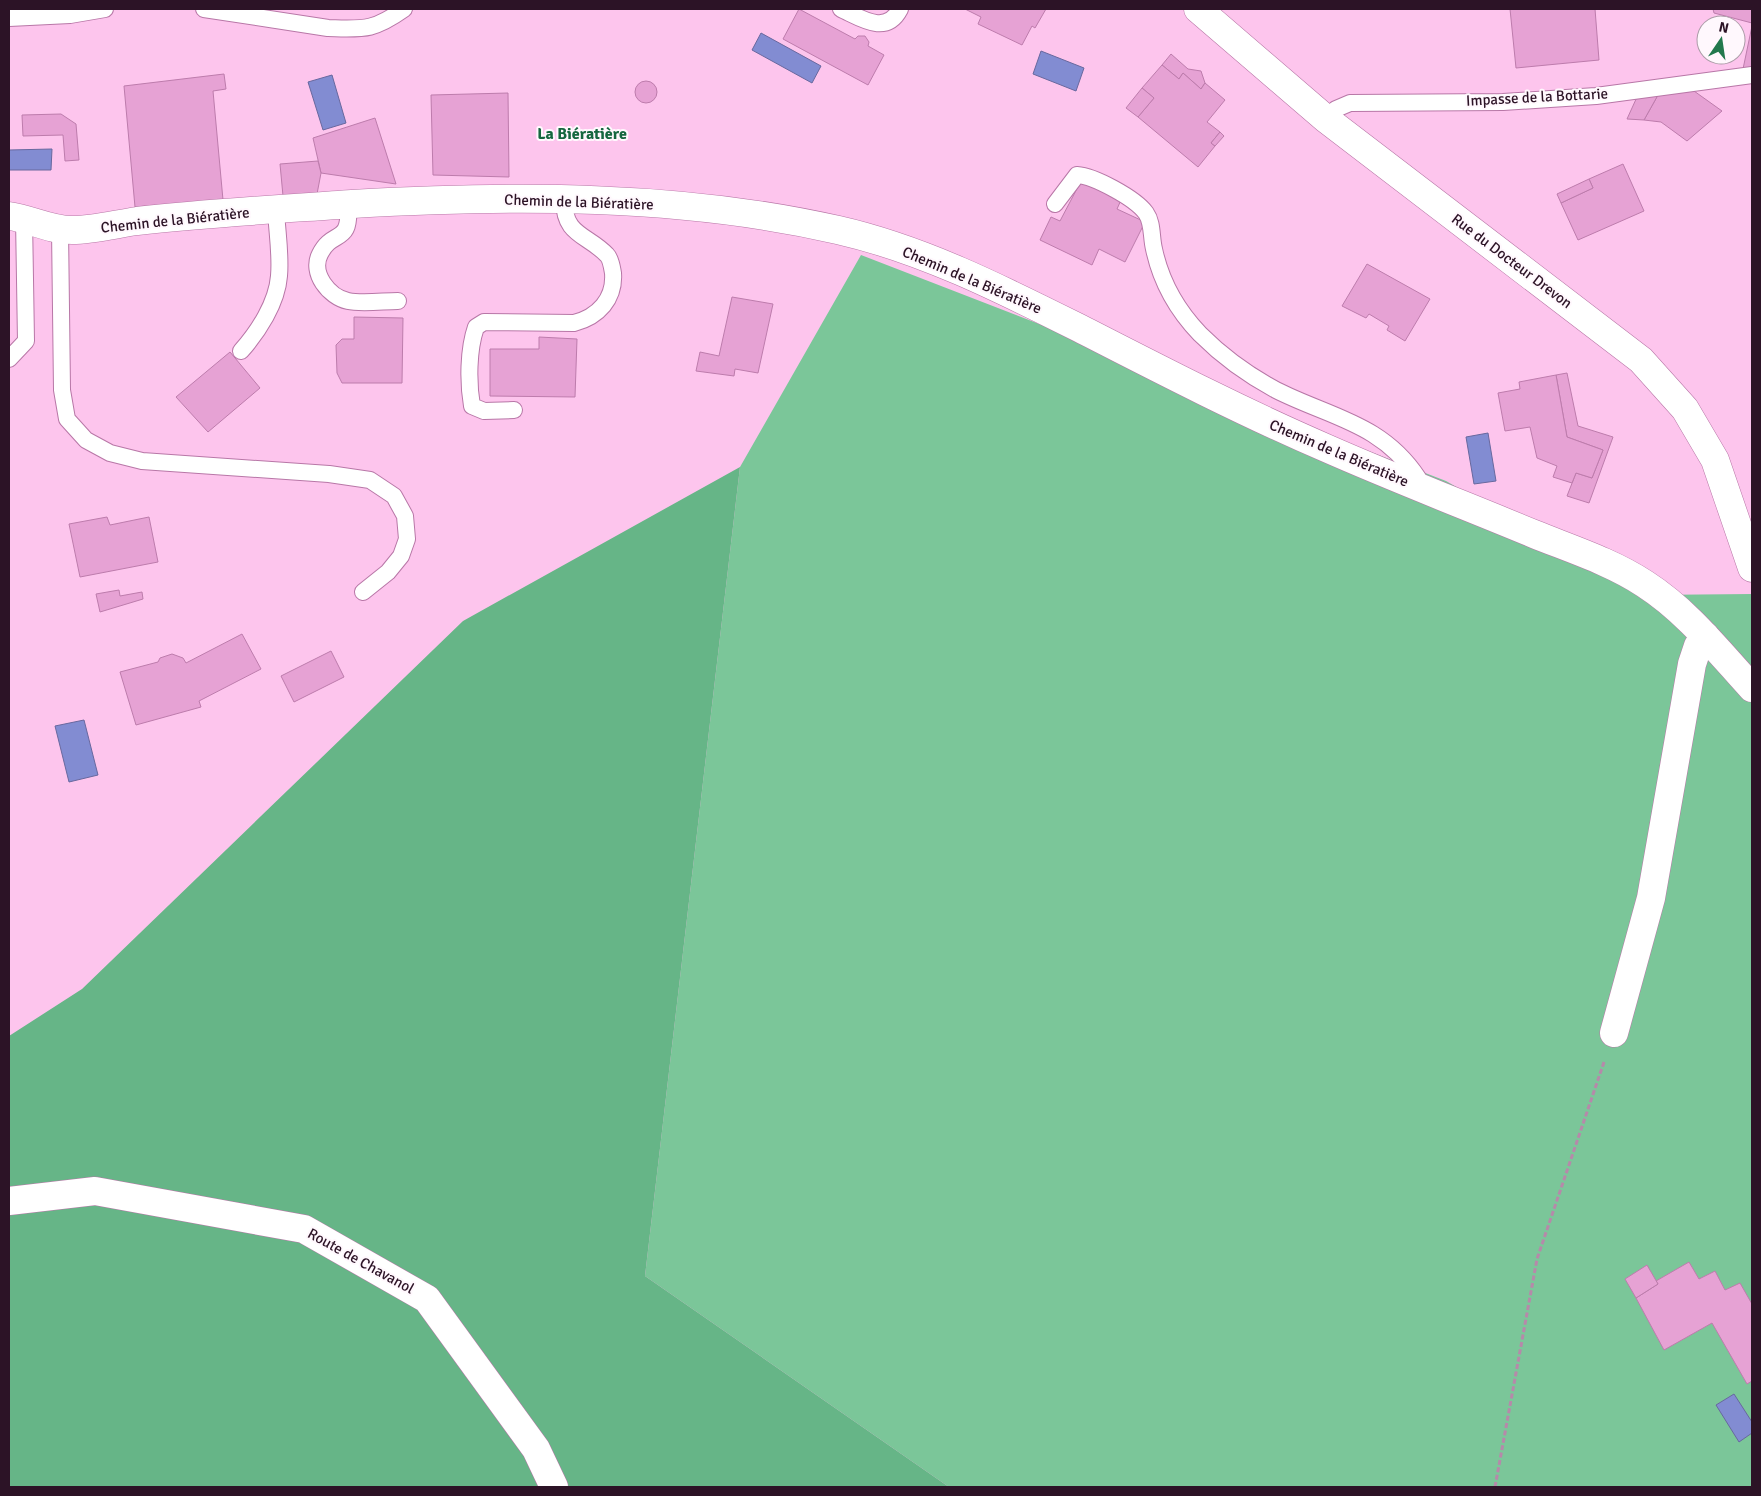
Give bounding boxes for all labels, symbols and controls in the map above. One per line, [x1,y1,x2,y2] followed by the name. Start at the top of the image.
[1696,15,1746,65] north arrow
[1717,18,1730,37] text: N
[1466,84,1608,110] street label: Impasse de la Bottarie
[537,124,627,144] district label: La Biératière
[504,190,654,214] street label: Chemin de la Biératière
[100,203,250,237] street label: Chemin de la Biératière
[1448,210,1576,312] street label: Rue du Docteur Drevon
[900,243,1044,317] street label: Chemin de la Biératière
[1267,416,1411,490] street label: Chemin de la Biératière
[305,1224,417,1298] street label: Route de Chavanol

